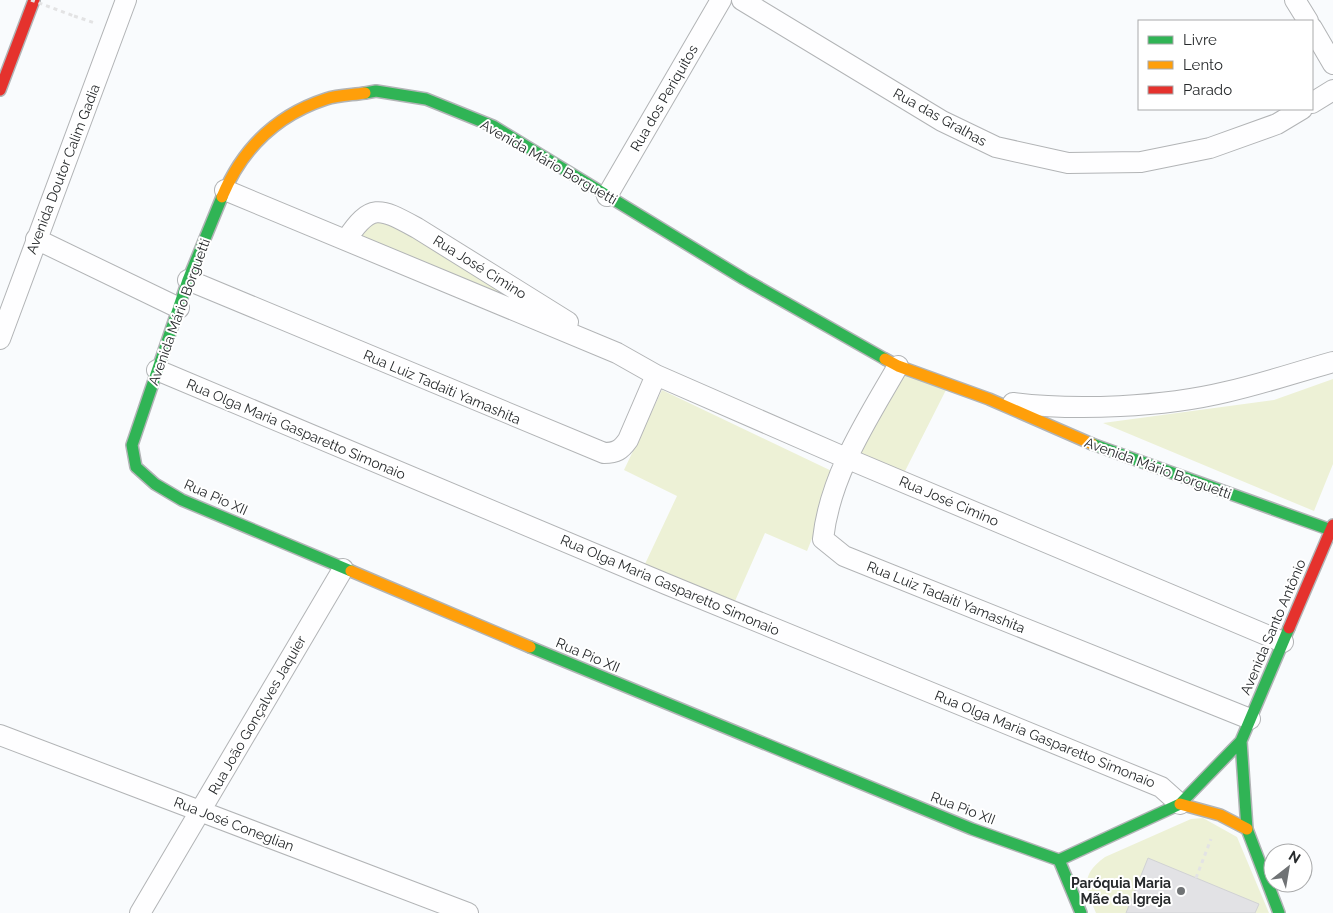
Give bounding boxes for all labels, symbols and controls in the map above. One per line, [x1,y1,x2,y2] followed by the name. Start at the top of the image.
[1138,20,1313,110] legend
[1183,31,1217,49] text: Livre
[627,42,701,154] street label: Rua dos Periquitos
[1183,56,1223,74] text: Lento
[1183,81,1232,99] text: Parado
[23,82,103,256] street label: Avenida Doutor Calim Gadia
[891,85,990,149] street label: Rua das Gralhas
[478,116,620,208] street label: Avenida Mário Borguetti
[431,232,529,302] street label: Rua José Cimino
[145,236,213,388] street label: Avenida Mário Borguetti
[361,347,523,427] street label: Rua Luiz Tadaiti Yamashita
[184,375,408,483] street label: Rua Olga Maria Gasparetto Simonaio
[1082,434,1234,502] street label: Avenida Mário Borguetti
[897,473,1001,529] street label: Rua José Cimino
[182,476,250,518] street label: Rua Pio XII
[558,531,782,639] street label: Rua Olga Maria Gasparetto Simonaio
[1237,557,1309,697] street label: Avenida Santo Antônio
[865,558,1027,636] street label: Rua Luiz Tadaiti Yamashita
[205,633,309,797] street label: Rua João Gonçalves Jaquier
[554,634,622,676] street label: Rua Pio XII
[932,687,1158,791] street label: Rua Olga Maria Gasparetto Simonaio
[928,788,998,828] street label: Rua Pio XII
[172,794,296,854] street label: Rua José Coneglian
[1263,843,1313,893] north arrow
[1286,847,1303,866] text: N
[1071,875,1171,907] place label: Paróquia Maria Mãe da Igreja
[1175,885,1187,897] marker: Paróquia Maria Mãe da Igreja

